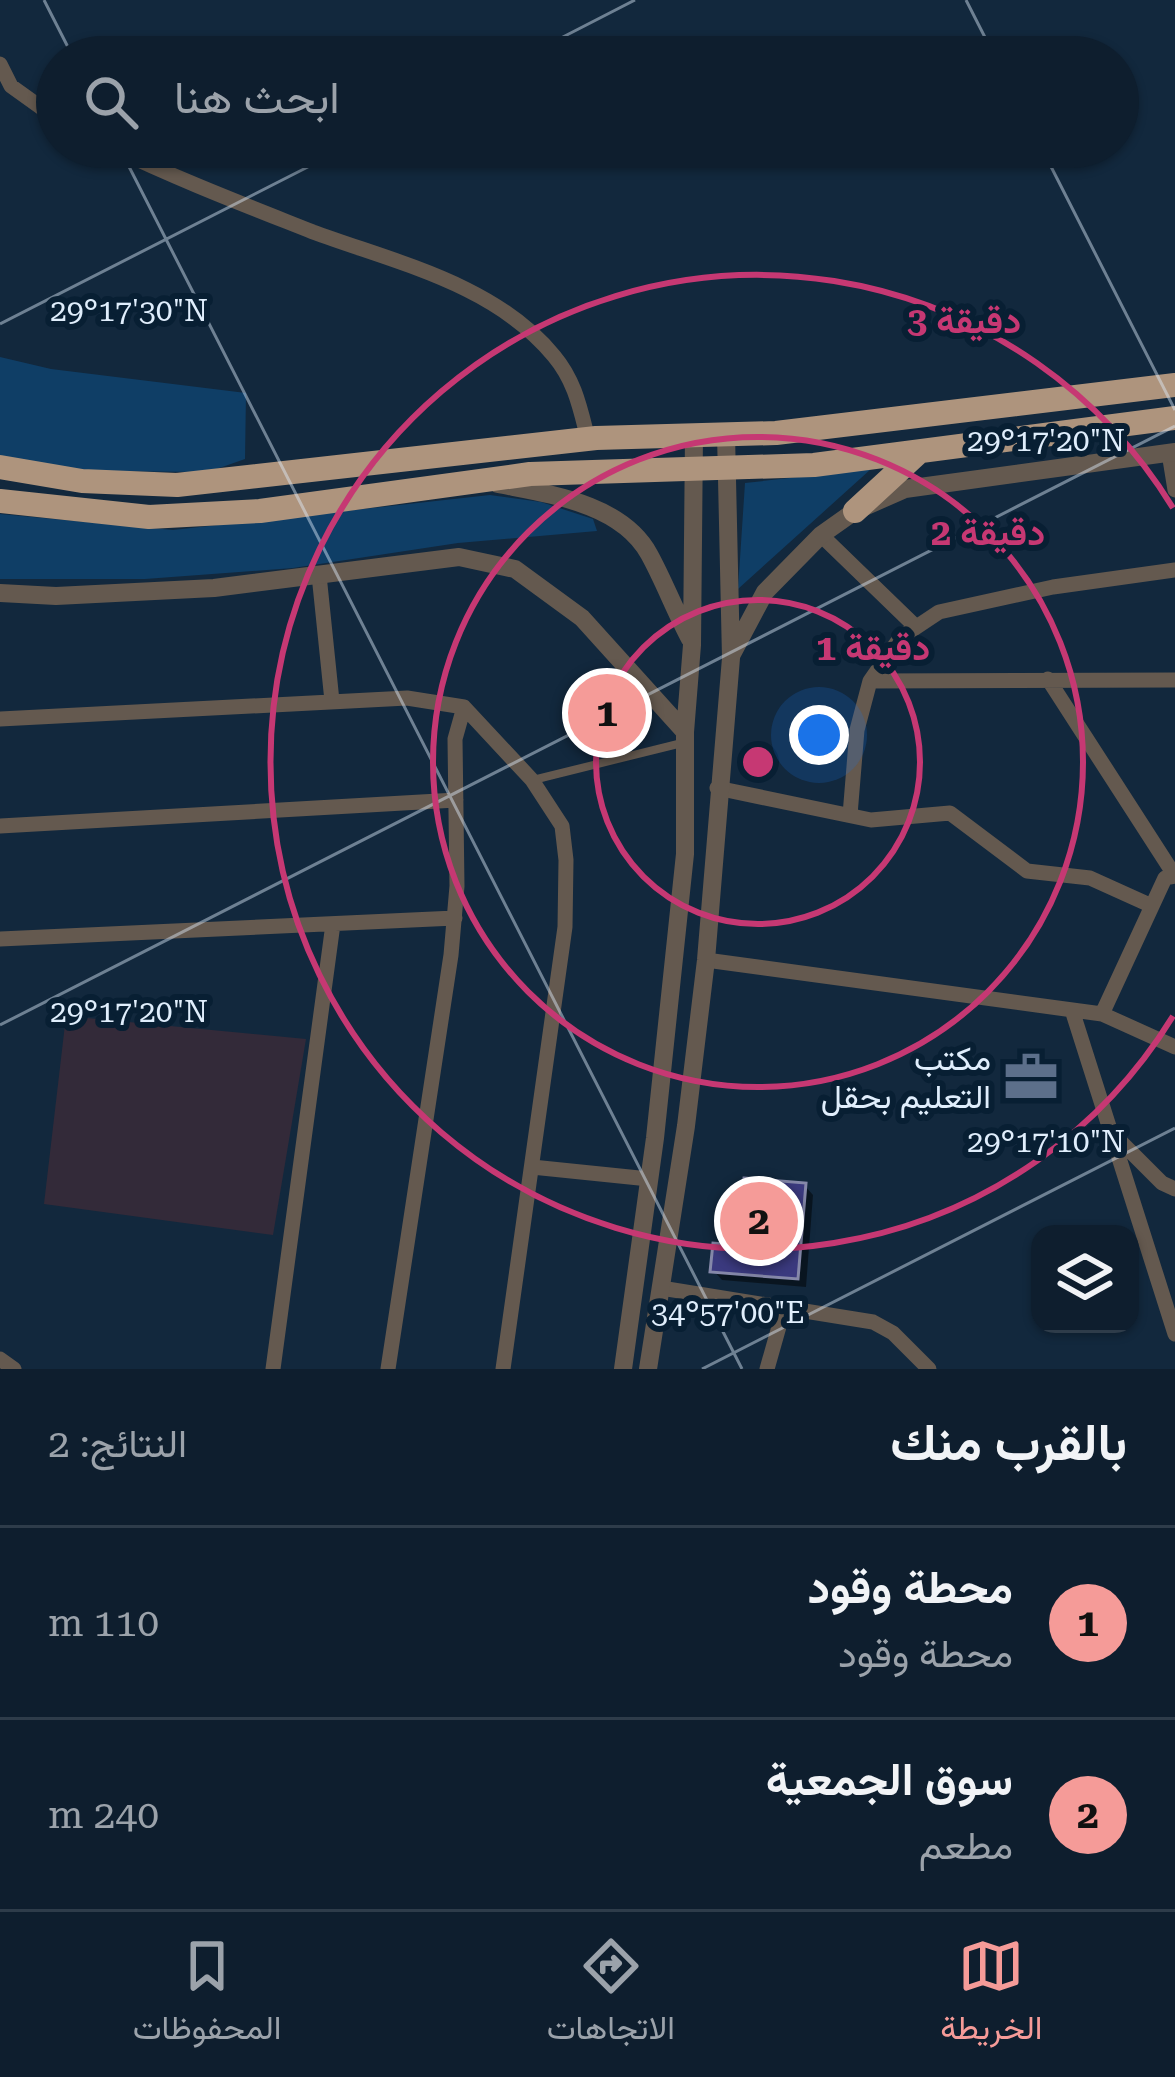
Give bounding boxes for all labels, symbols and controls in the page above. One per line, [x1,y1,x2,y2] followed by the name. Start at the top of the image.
[36,36,1139,168] search box
[78,69,144,135] icon: search
[174,71,340,124] text: ابحث هنا
[50,293,208,328] text: 29°17'30"N
[907,300,1021,342] text: 3 دقيقة
[967,423,1125,458] text: 29°17'20"N
[931,512,1045,554] text: 2 دقيقة
[816,627,930,669] text: 1 دقيقة
[568,668,646,758] pin: 1
[789,705,849,765] your location
[737,741,779,783] centre of rings
[50,994,208,1029] text: 29°17'20"N
[821,1039,991,1118] place label: مكتب التعليم بحقل
[1002,1048,1060,1106] office icon: مكتب التعليم بحقل
[967,1124,1125,1159] text: 29°17'10"N
[720,1176,798,1266] pin: 2
[1031,1225,1139,1333] map controls
[1031,1225,1139,1333] button: layers
[651,1295,805,1330] text: 34°57'00"E
[890,1413,1127,1472] text: بالقرب منك
[48,1421,187,1467] text: النتائج: 2
[808,1561,1013,1614] text: محطة وقود
[48,1600,159,1646] text: 110 m
[1077,1600,1099,1646] text: 1
[838,1631,1013,1677] text: محطة وقود
[766,1753,1013,1806] text: سوق الجمعية
[48,1792,159,1838] text: 240 m
[1077,1792,1099,1838] text: 2
[919,1823,1013,1869] text: مطعم
[133,1933,281,2057] tab: المحفوظات
[547,1933,675,2057] tab: الاتجاهات
[940,1933,1042,2057] tab: الخريطة

